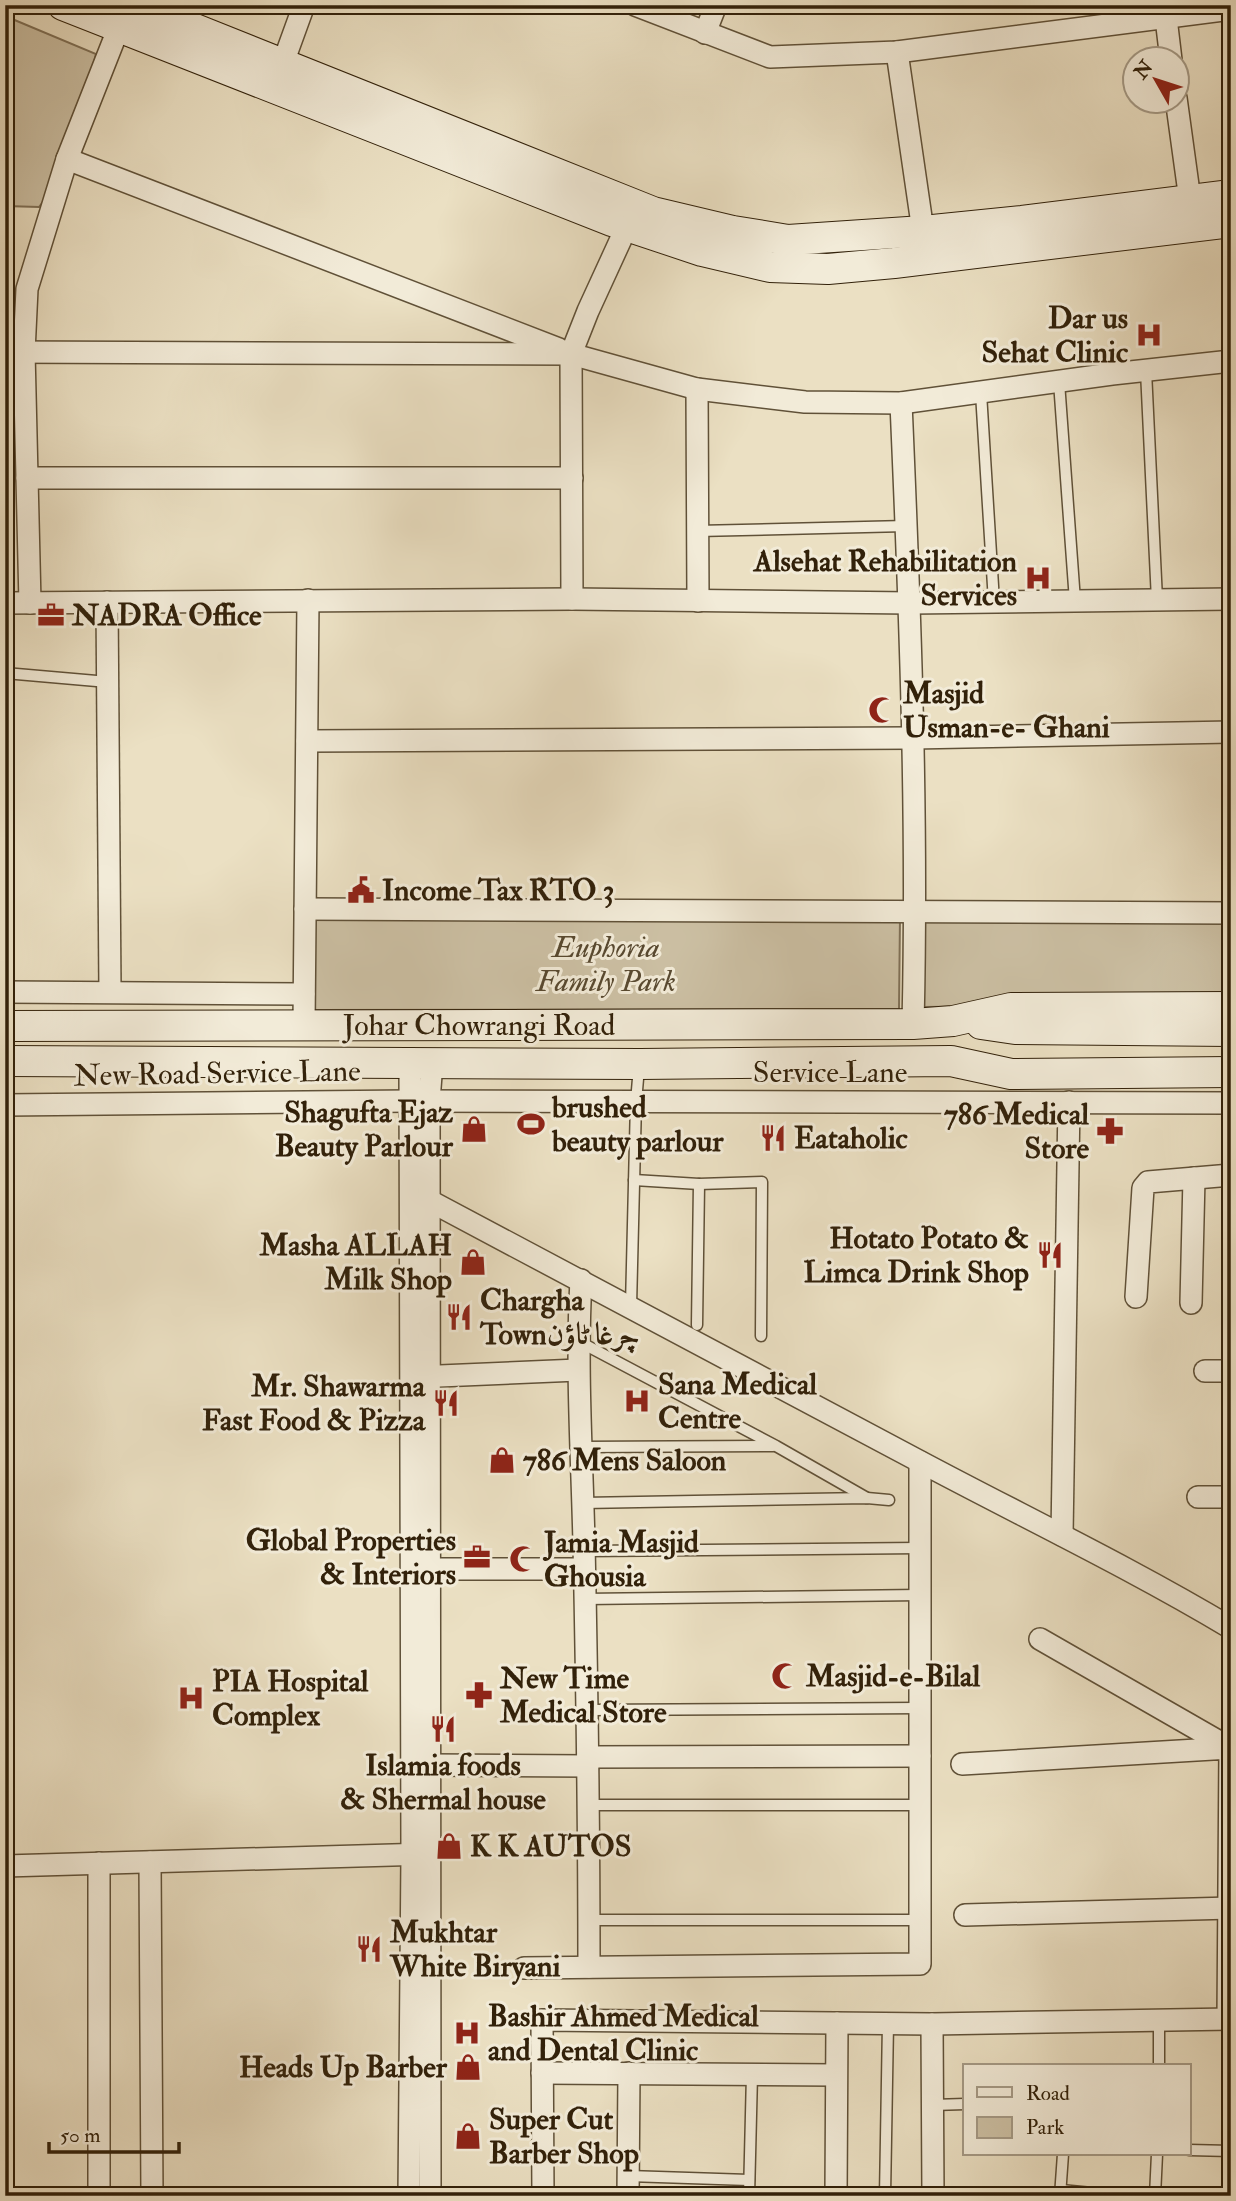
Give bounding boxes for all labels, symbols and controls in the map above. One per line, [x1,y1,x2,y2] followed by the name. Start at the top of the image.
[1120,46,1190,116] north arrow
[1128,55,1159,85] text: N
[982,300,1128,371] place label: Dar us Sehat Clinic
[1134,320,1164,350] hospital icon: Dar us Sehat Clinic
[752,543,1018,614] place label: Alsehat Rehabilitation Services
[1023,563,1053,593] hospital icon: Alsehat Rehabilitation Services
[71,597,262,634] place label: NADRA Office
[36,600,66,630] office icon: NADRA Office
[902,675,1110,746] place label: Masjid Usman-e- Ghani
[867,695,897,725] mosque icon: Masjid Usman-e- Ghani
[382,872,614,909] place label: Income Tax RTO 3
[346,875,376,905] public building icon: Income Tax RTO 3
[534,929,676,1000] park label: Euphoria Family Park
[342,1007,616,1044] street label: Johar Chowrangi Road
[73,1052,361,1095] street label: New Road Service Lane
[753,1054,907,1091] street label: Service Lane
[551,1089,724,1160] place label: brushed beauty parlour
[275,1094,454,1165] place label: Shagufta Ejaz Beauty Parlour
[944,1096,1089,1167] place label: 786 Medical Store
[516,1109,546,1139] sports icon: brushed beauty parlour
[459,1114,489,1144] shop icon: Shagufta Ejaz Beauty Parlour
[1095,1116,1125,1146] pharmacy icon: 786 Medical Store
[794,1120,908,1157] place label: Eataholic
[758,1123,788,1153] restaurant icon: Eataholic
[804,1220,1029,1291] place label: Hotato Potato & Limca Drink Shop
[258,1227,452,1298] place label: Masha ALLAH Milk Shop
[1035,1240,1065,1270] restaurant icon: Hotato Potato & Limca Drink Shop
[458,1247,488,1277] shop icon: Masha ALLAH Milk Shop
[479,1282,640,1354] place label: Chargha Townچرغا ٹاؤن
[444,1302,474,1332] restaurant icon: Chargha Townچرغا ٹاؤن
[658,1366,817,1437] place label: Sana Medical Centre
[202,1368,427,1439] place label: Mr. Shawarma Fast Food & Pizza
[622,1386,652,1416] hospital icon: Sana Medical Centre
[431,1388,461,1418] restaurant icon: Mr. Shawarma Fast Food & Pizza
[523,1442,727,1479] place label: 786 Mens Saloon
[487,1445,517,1475] shop icon: 786 Mens Saloon
[246,1522,456,1593] place label: Global Properties & Interiors
[542,1524,699,1595] place label: Jamia Masjid Ghousia
[462,1542,492,1572] office icon: Global Properties & Interiors
[508,1544,538,1574] mosque icon: Jamia Masjid Ghousia
[805,1658,980,1695] place label: Masjid-e-Bilal
[499,1660,667,1731] place label: New Time Medical Store
[770,1661,800,1691] mosque icon: Masjid-e-Bilal
[212,1663,369,1734] place label: PIA Hospital Complex
[464,1680,494,1710] pharmacy icon: New Time Medical Store
[176,1683,206,1713] hospital icon: PIA Hospital Complex
[428,1714,458,1744] restaurant icon: Islamia foods & Shermal house
[340,1747,546,1818] place label: Islamia foods & Shermal house
[470,1828,631,1865] place label: K K AUTOS
[434,1831,464,1861] shop icon: K K AUTOS
[389,1914,561,1985] place label: Mukhtar White Biryani
[354,1934,384,1964] restaurant icon: Mukhtar White Biryani
[488,1998,759,2069] place label: Bashir Ahmed Medical and Dental Clinic
[452,2018,482,2048] hospital icon: Bashir Ahmed Medical and Dental Clinic
[239,2049,448,2086] place label: Heads Up Barber
[453,2052,483,2082] shop icon: Heads Up Barber
[963,2064,1190,2156] legend
[1026,2080,1071,2107] text: Road
[489,2101,639,2172] place label: Super Cut Barber Shop
[49,2110,178,2154] scale bar
[1026,2114,1064,2141] text: Park
[453,2121,483,2151] shop icon: Super Cut Barber Shop
[60,2122,101,2149] text: 50 m

